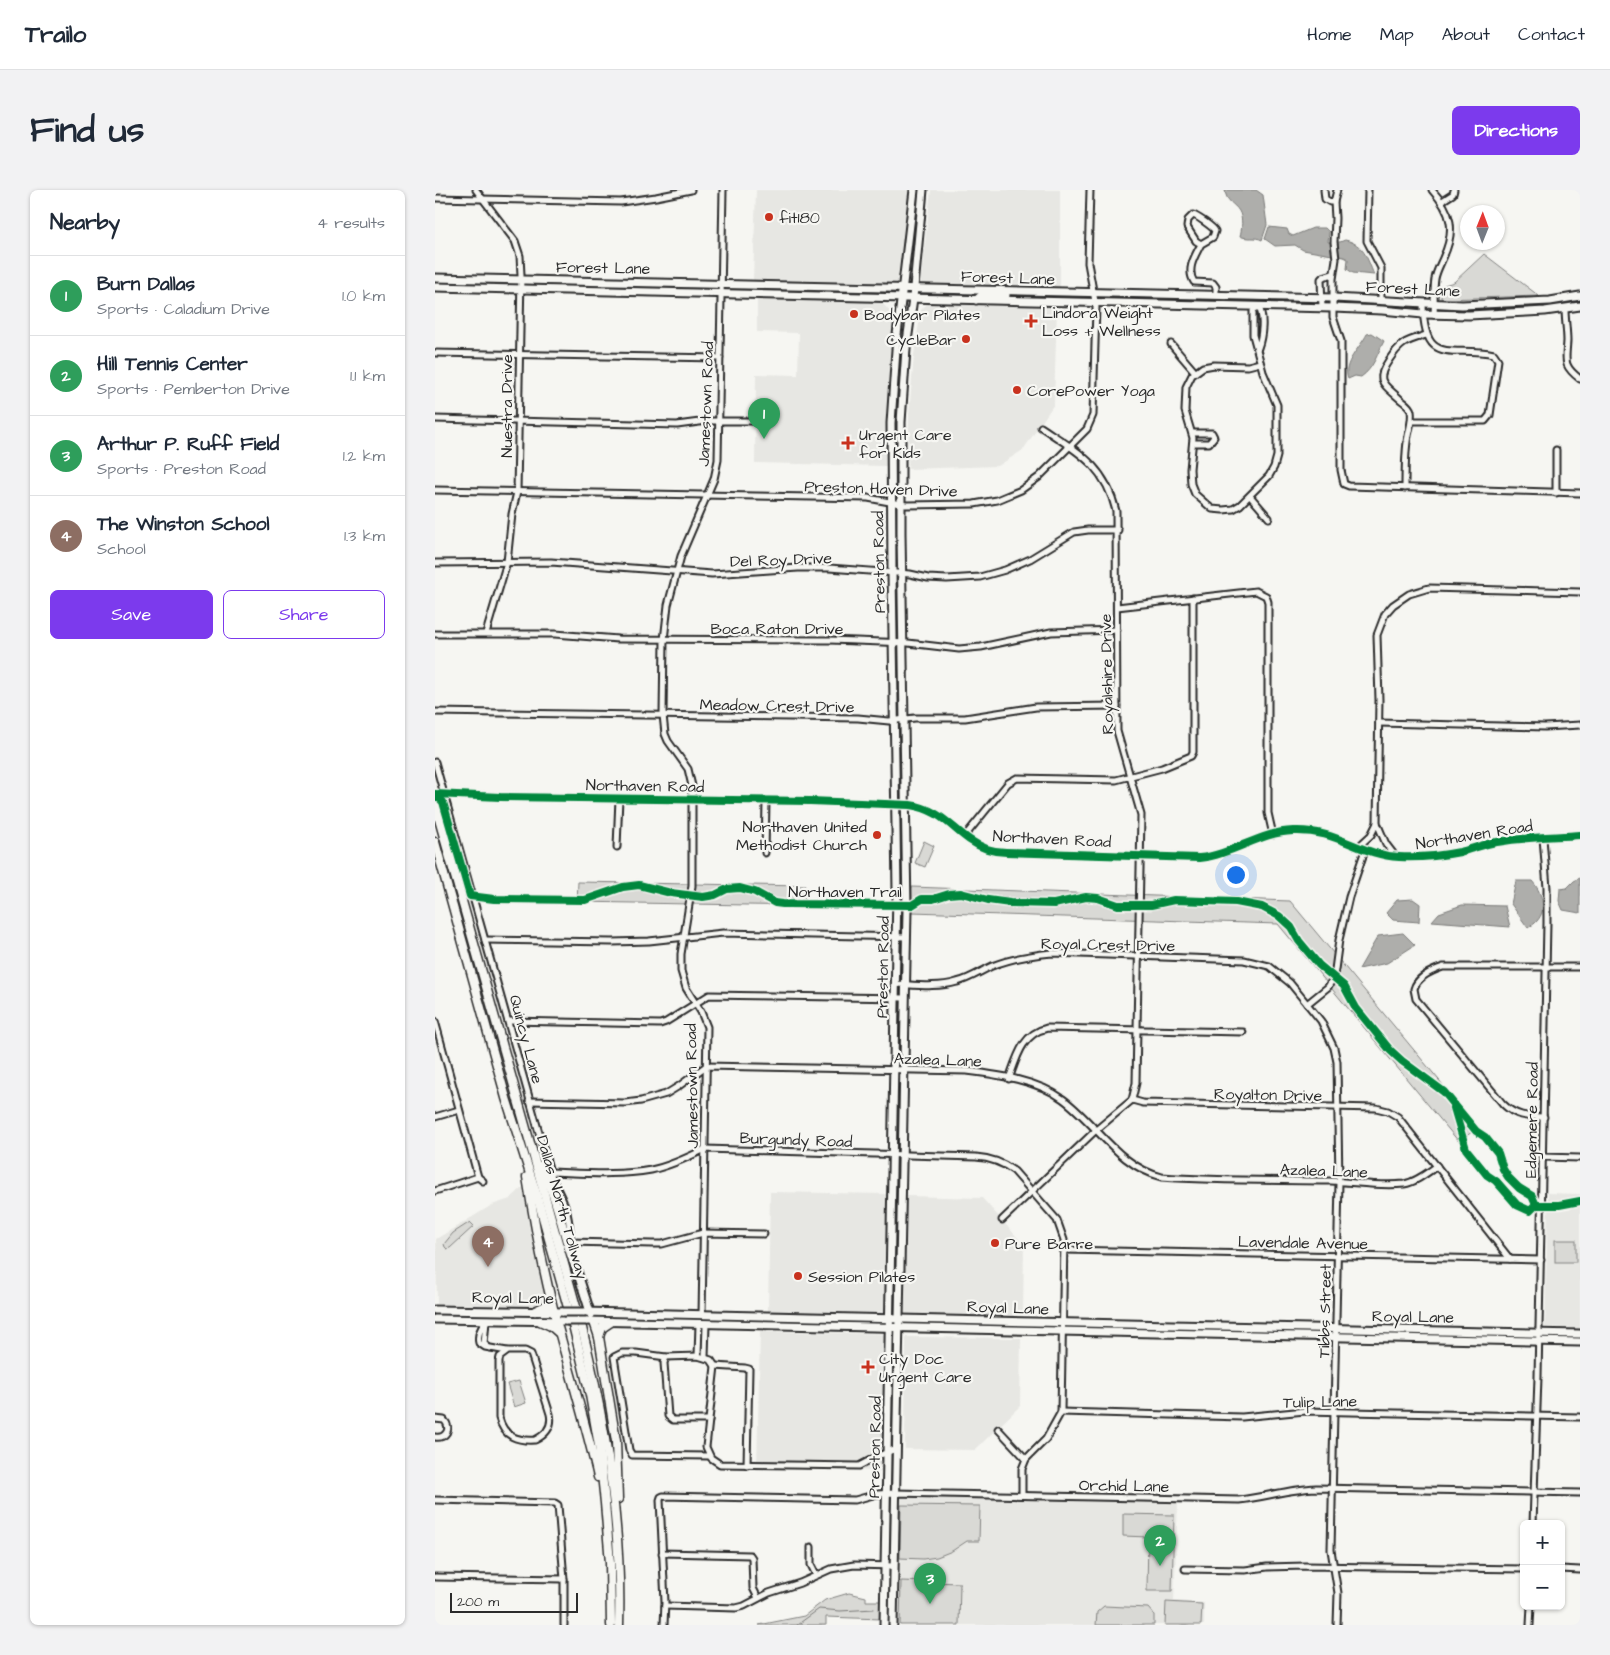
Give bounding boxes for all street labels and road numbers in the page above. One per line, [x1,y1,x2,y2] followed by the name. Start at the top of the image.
[556,256,651,280] street label: Forest Lane
[960,265,1056,291] street label: Forest Lane
[1365,276,1461,302] street label: Forest Lane
[693,341,719,467] street label: Jamestown Road
[496,354,518,458] street label: Nuestra Drive
[804,475,958,503] street label: Preston Haven Drive
[867,511,891,613] street label: Preston Road
[730,547,833,574] street label: Del Roy Drive
[1095,613,1120,735] street label: Royalshire Drive
[710,618,844,640] street label: Boca Raton Drive
[699,694,855,718] street label: Meadow Crest Drive
[586,774,704,798] street label: Northaven Road
[1414,815,1534,855] street label: Northaven Road
[992,825,1112,853] street label: Northaven Road
[788,881,902,903] street label: Northaven Trail
[871,916,895,1018] street label: Preston Road
[1041,933,1176,958] street label: Royal Crest Drive
[503,992,549,1087] street label: Quincy Lane
[680,1023,704,1149] street label: Jamestown Road
[894,1047,983,1073] street label: Azalea Lane
[1520,1062,1545,1178] street label: Edgemere Road
[1214,1083,1323,1108] street label: Royalton Drive
[739,1127,853,1154] street label: Burgundy Road
[530,1133,593,1282] street label: Dallas North Tollway
[1280,1158,1369,1184] street label: Azalea Lane
[1238,1231,1369,1255] street label: Lavendale Avenue
[1313,1263,1337,1358] street label: Tibbs Street
[472,1286,555,1311] street label: Royal Lane
[967,1296,1050,1321] street label: Royal Lane
[1372,1305,1455,1330] street label: Royal Lane
[1283,1390,1358,1414] street label: Tulip Lane
[863,1396,887,1498] street label: Preston Road
[1079,1474,1170,1498] street label: Orchid Lane

